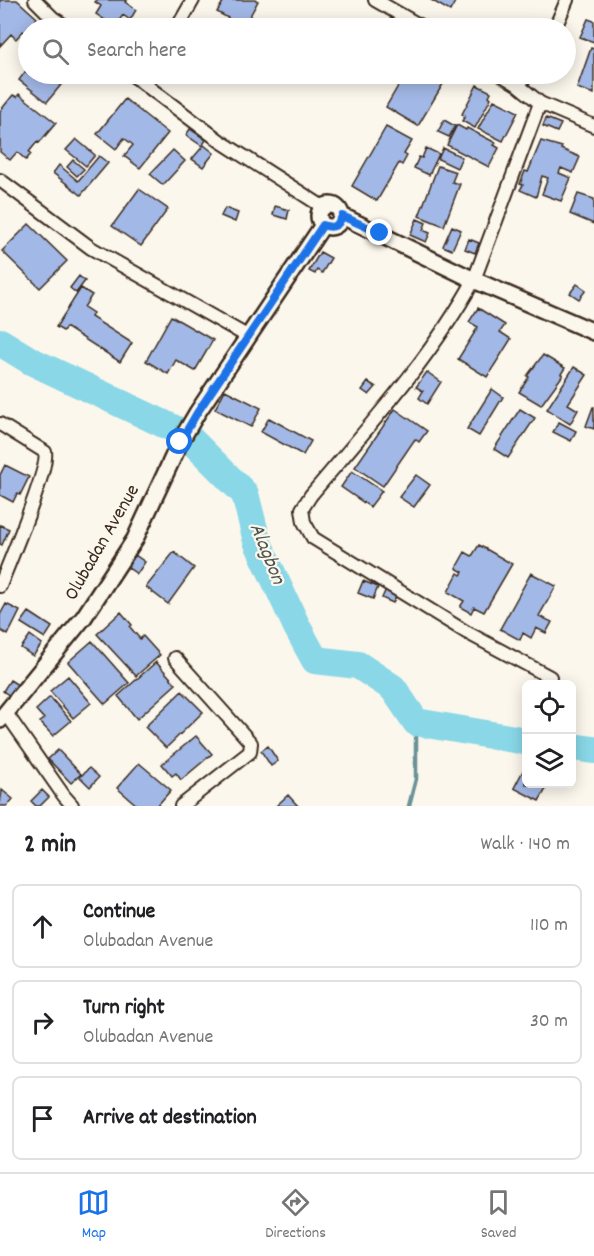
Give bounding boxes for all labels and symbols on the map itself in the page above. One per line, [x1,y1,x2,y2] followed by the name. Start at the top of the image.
[366,219,392,245] route end
[166,428,192,454] route start
[58,479,148,606] street label: Olubadan Avenue
[240,519,292,590] water label: Alagbon

